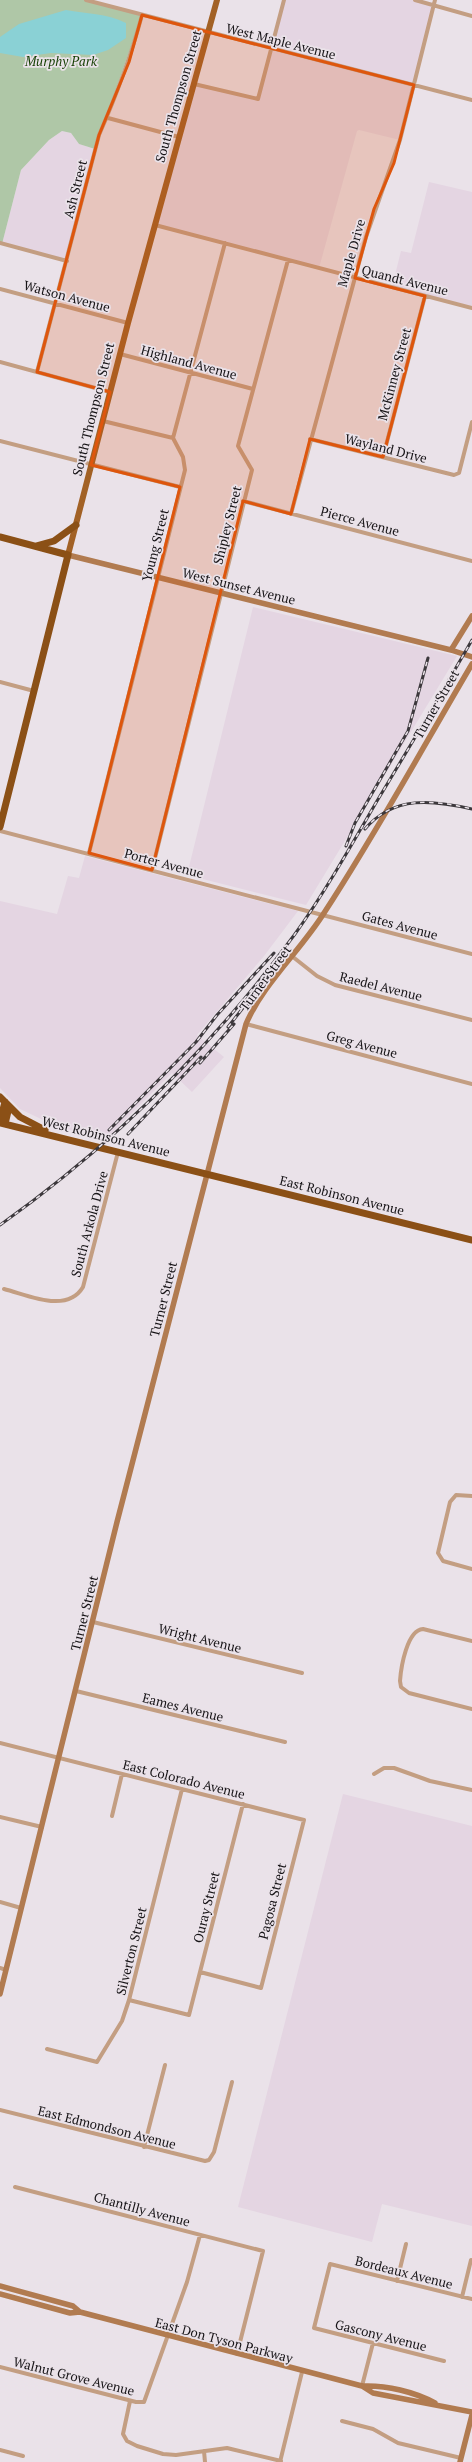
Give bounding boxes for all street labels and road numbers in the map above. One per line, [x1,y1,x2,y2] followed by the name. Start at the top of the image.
[224,19,338,63] street label: West Maple Avenue
[150,27,206,164] street label: South Thompson Street
[59,158,91,220] street label: Ash Street
[333,217,369,289] street label: Maple Drive
[360,261,450,299] street label: Quandt Avenue
[22,276,112,316] street label: Watson Avenue
[373,325,415,423] street label: McKinney Street
[68,340,118,478] street label: South Thompson Street
[139,341,239,383] street label: Highland Avenue
[343,429,429,467] street label: Wayland Drive
[209,484,246,566] street label: Shipley Street
[319,502,401,540] street label: Pierce Avenue
[137,507,173,583] street label: Young Street
[181,563,297,609] street label: West Sunset Avenue
[409,666,463,742] street label: Turner Street
[122,844,206,882] street label: Porter Avenue
[360,906,440,944] street label: Gates Avenue
[235,941,295,1015] street label: Turner Street
[338,967,424,1005] street label: Raedel Avenue
[325,1026,399,1062] street label: Greg Avenue
[40,1111,172,1161] street label: West Robinson Avenue
[66,1169,112,1279] street label: South Arkola Drive
[278,1171,406,1219] street label: East Robinson Avenue
[145,1259,181,1339] street label: Turner Street
[66,1573,102,1653] street label: Turner Street
[157,1619,243,1657] street label: Wright Avenue
[141,1688,225,1726] street label: Eames Avenue
[121,1755,247,1803] street label: East Colorado Avenue
[254,1861,290,1941] street label: Pagosa Street
[188,1869,224,1945] street label: Ouray Street
[111,1905,151,1997] street label: Silverton Street
[36,2101,178,2153] street label: East Edmondson Avenue
[92,2188,192,2230] street label: Chantilly Avenue
[353,2251,455,2293] street label: Bordeaux Avenue
[153,2313,295,2367] street label: East Don Tyson Parkway
[333,2315,429,2355] street label: Gascony Avenue
[12,2352,136,2400] street label: Walnut Grove Avenue

